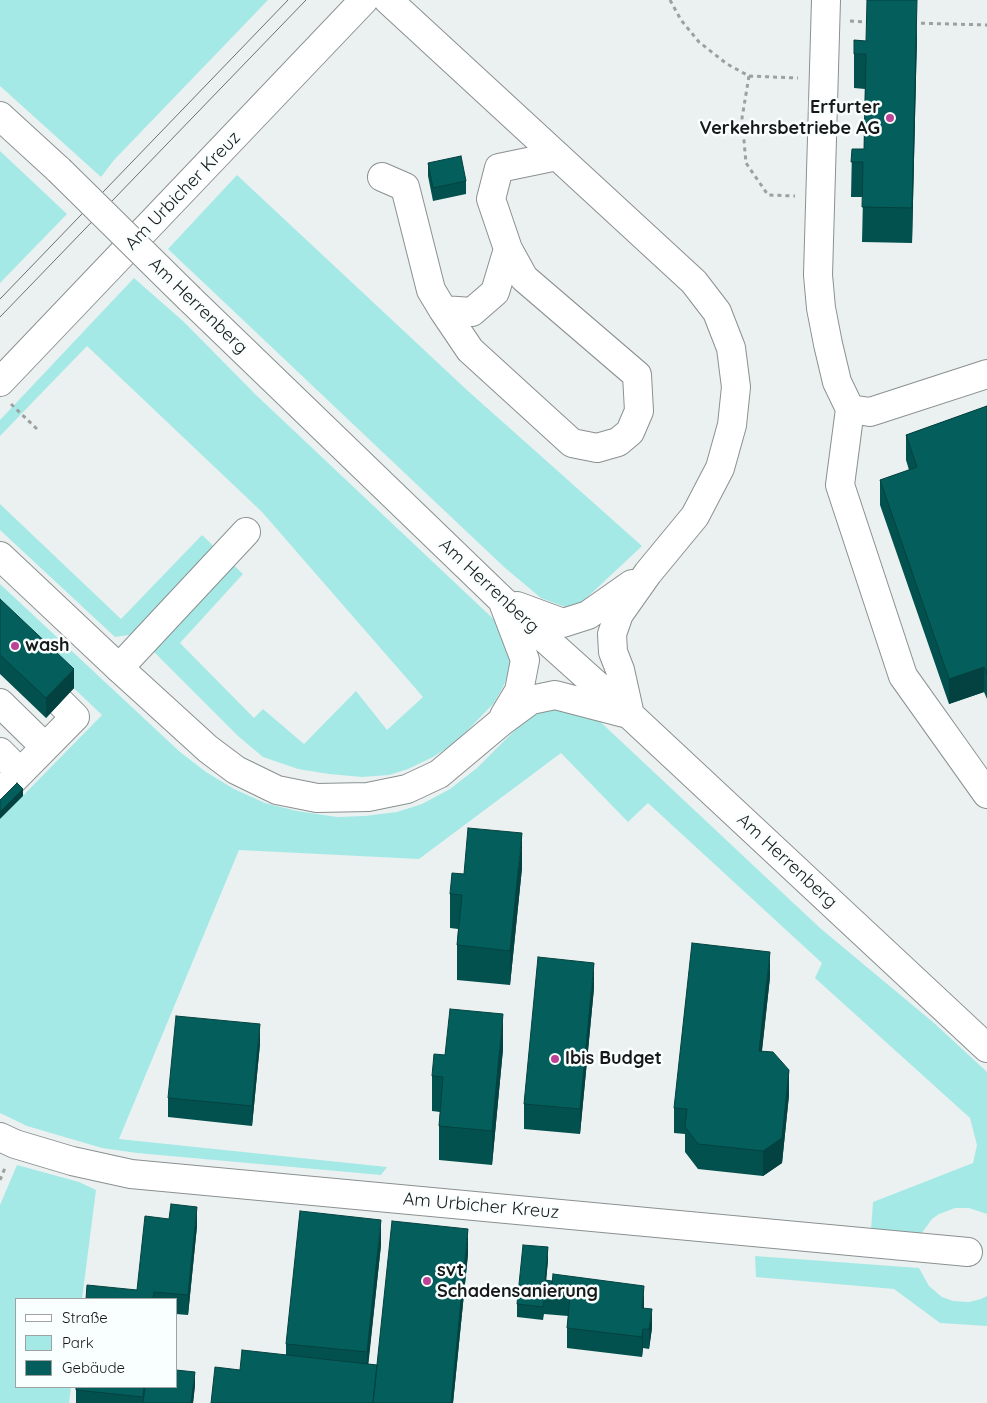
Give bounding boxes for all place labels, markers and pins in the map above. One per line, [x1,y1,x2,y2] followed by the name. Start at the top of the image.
[699,97,880,140] place label: Erfurter Verkehrsbetriebe AG
[884,112,896,124] marker: Erfurter Verkehrsbetriebe AG
[25,635,69,657] place label: wash
[9,640,21,652] marker: wash
[565,1048,662,1070] place label: Ibis Budget
[549,1053,561,1065] marker: Ibis Budget
[437,1260,598,1302] place label: svt Schadensanierung
[421,1275,433,1287] marker: svt Schadensanierung

